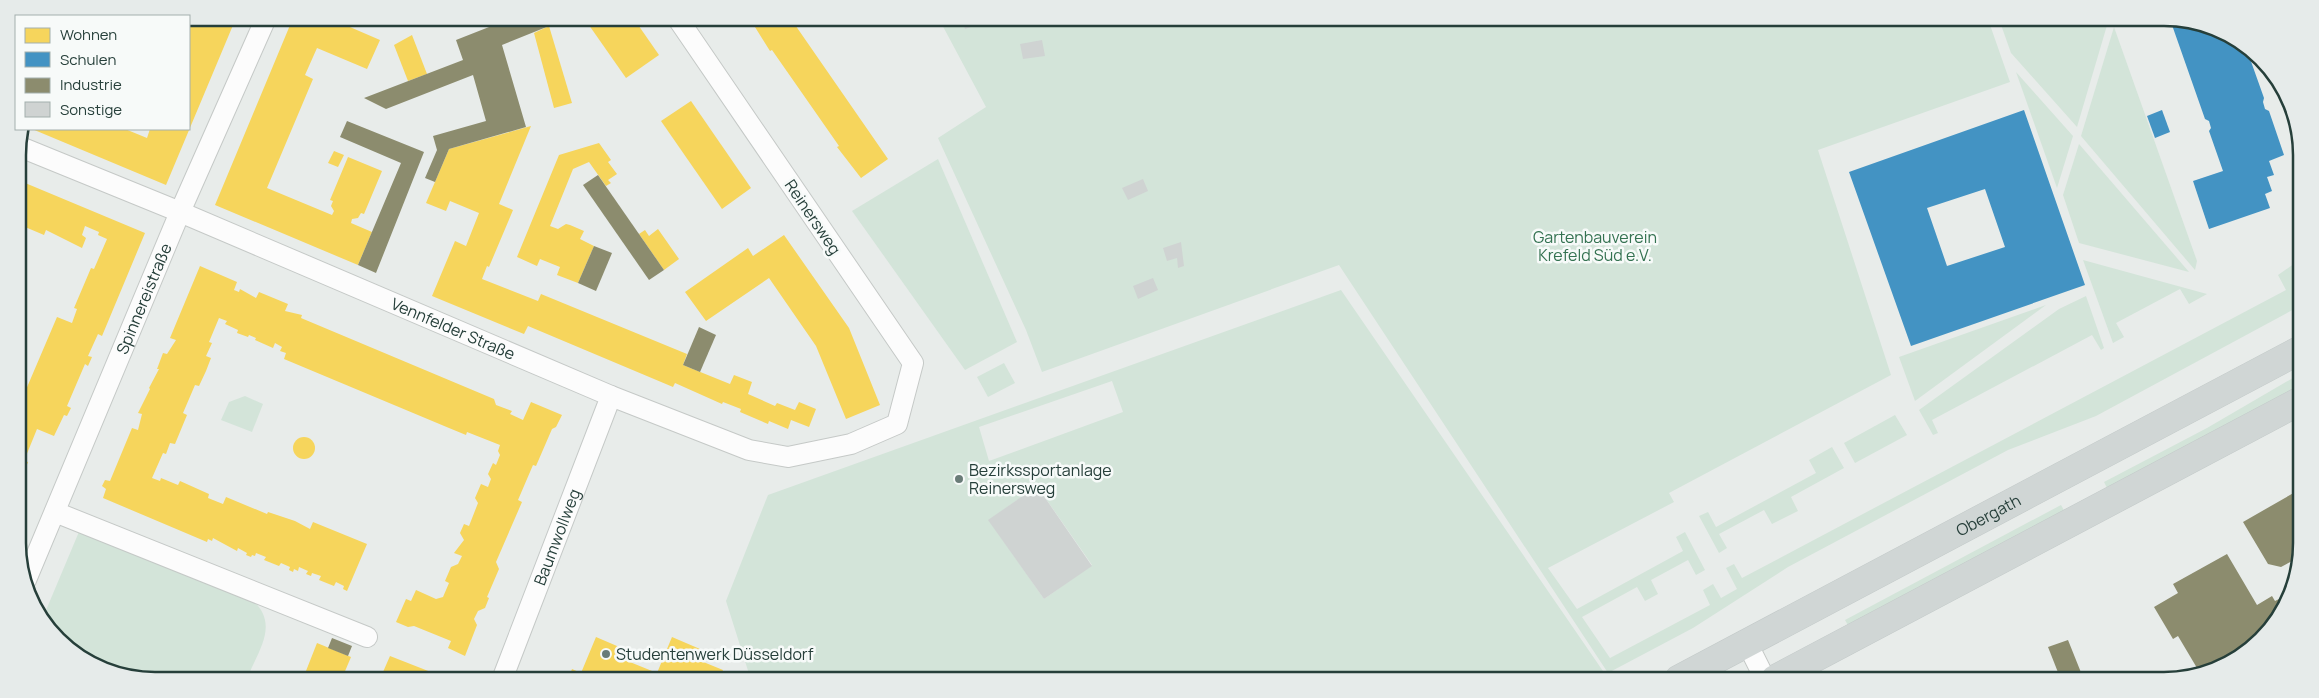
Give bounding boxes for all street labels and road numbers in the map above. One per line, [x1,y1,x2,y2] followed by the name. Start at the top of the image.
[780,175,846,259] street label: Reinersweg
[111,240,177,357] street label: Spinnereistraße
[388,292,519,365] street label: Vennfelder Straße
[528,486,585,588] street label: Baumwollweg
[1952,489,2024,541] street label: Obergath

